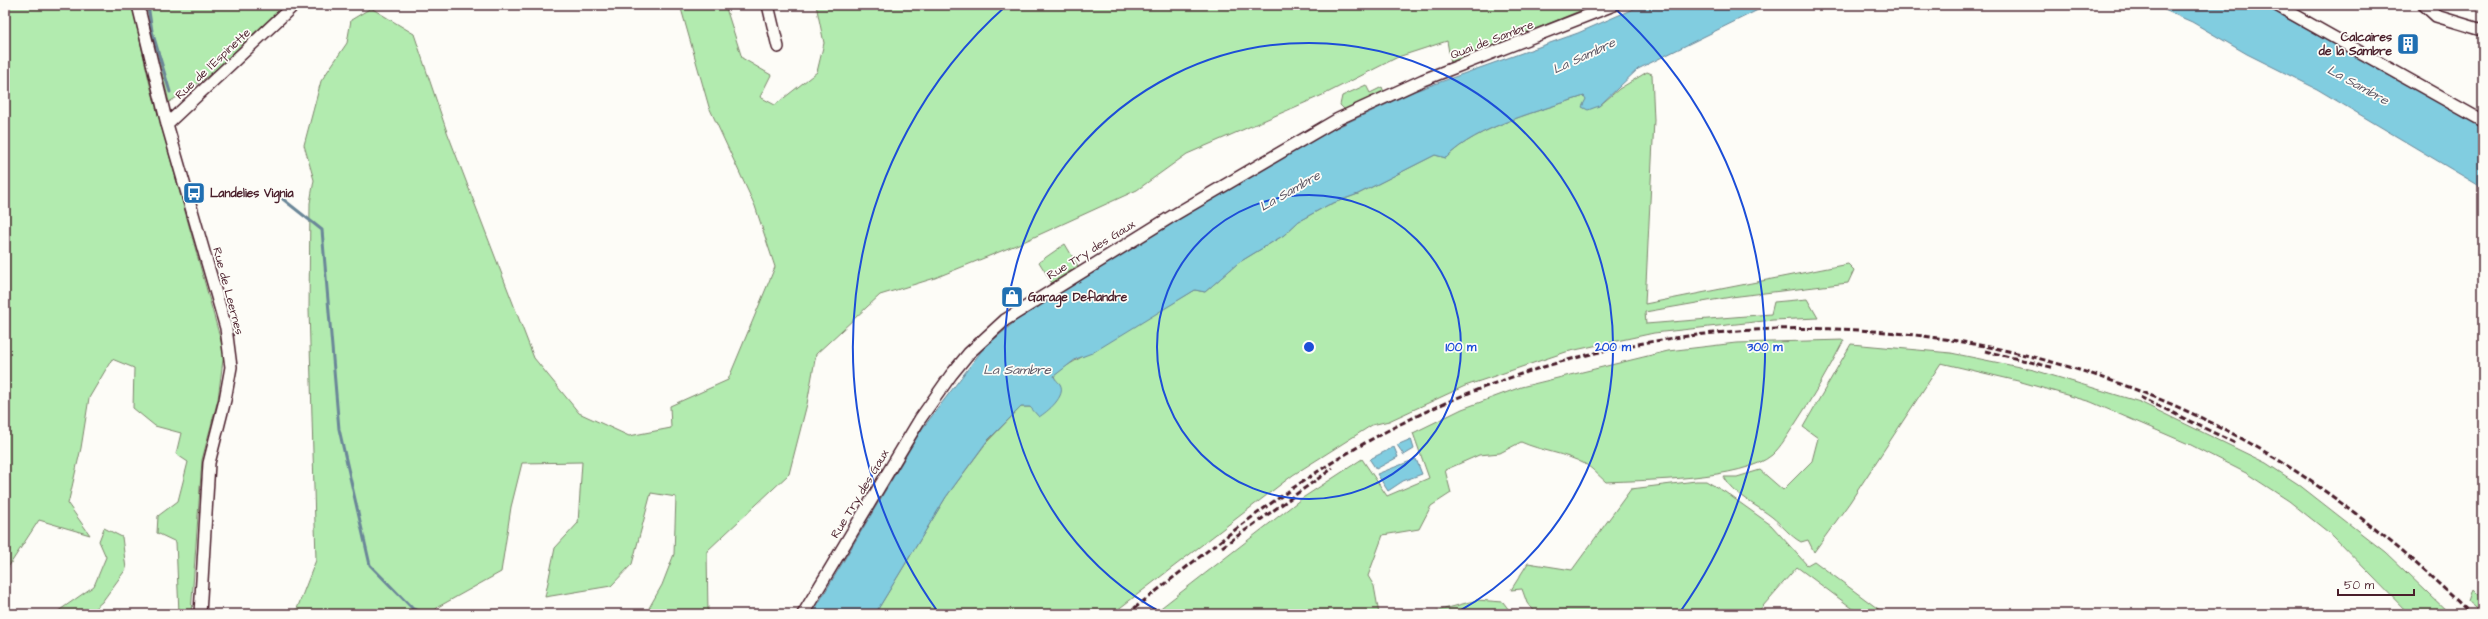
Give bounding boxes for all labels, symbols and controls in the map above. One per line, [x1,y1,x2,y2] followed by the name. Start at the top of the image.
[1448,16,1537,64] street label: Quai de Sambre
[172,24,255,103] street label: Rue de l'Espinette
[2318,29,2392,60] place label: Calcaires de la Sambre
[2395,31,2421,57] building icon: Calcaires de la Sambre
[1550,33,1619,78] water label: La Sambre
[2324,61,2393,110] water label: La Sambre
[1256,166,1325,216] water label: La Sambre
[181,180,207,206] bus stop icon: Landelies Vignia
[210,185,294,204] place label: Landelies Vignia
[1044,216,1139,285] street label: Rue Try des Gaux
[208,245,248,337] street label: Rue de Leernes
[999,284,1025,310] shop icon: Garage Deflandre
[1028,289,1128,308] place label: Garage Deflandre
[1446,339,1477,356] text: 100 m
[1594,339,1632,356] text: 200 m
[1746,339,1783,356] text: 300 m
[1302,340,1316,354] centre of rings
[983,361,1052,379] water label: La Sambre
[827,446,894,542] street label: Rue Try des Gaux
[2338,571,2414,597] scale bar
[2344,577,2375,594] text: 50 m

